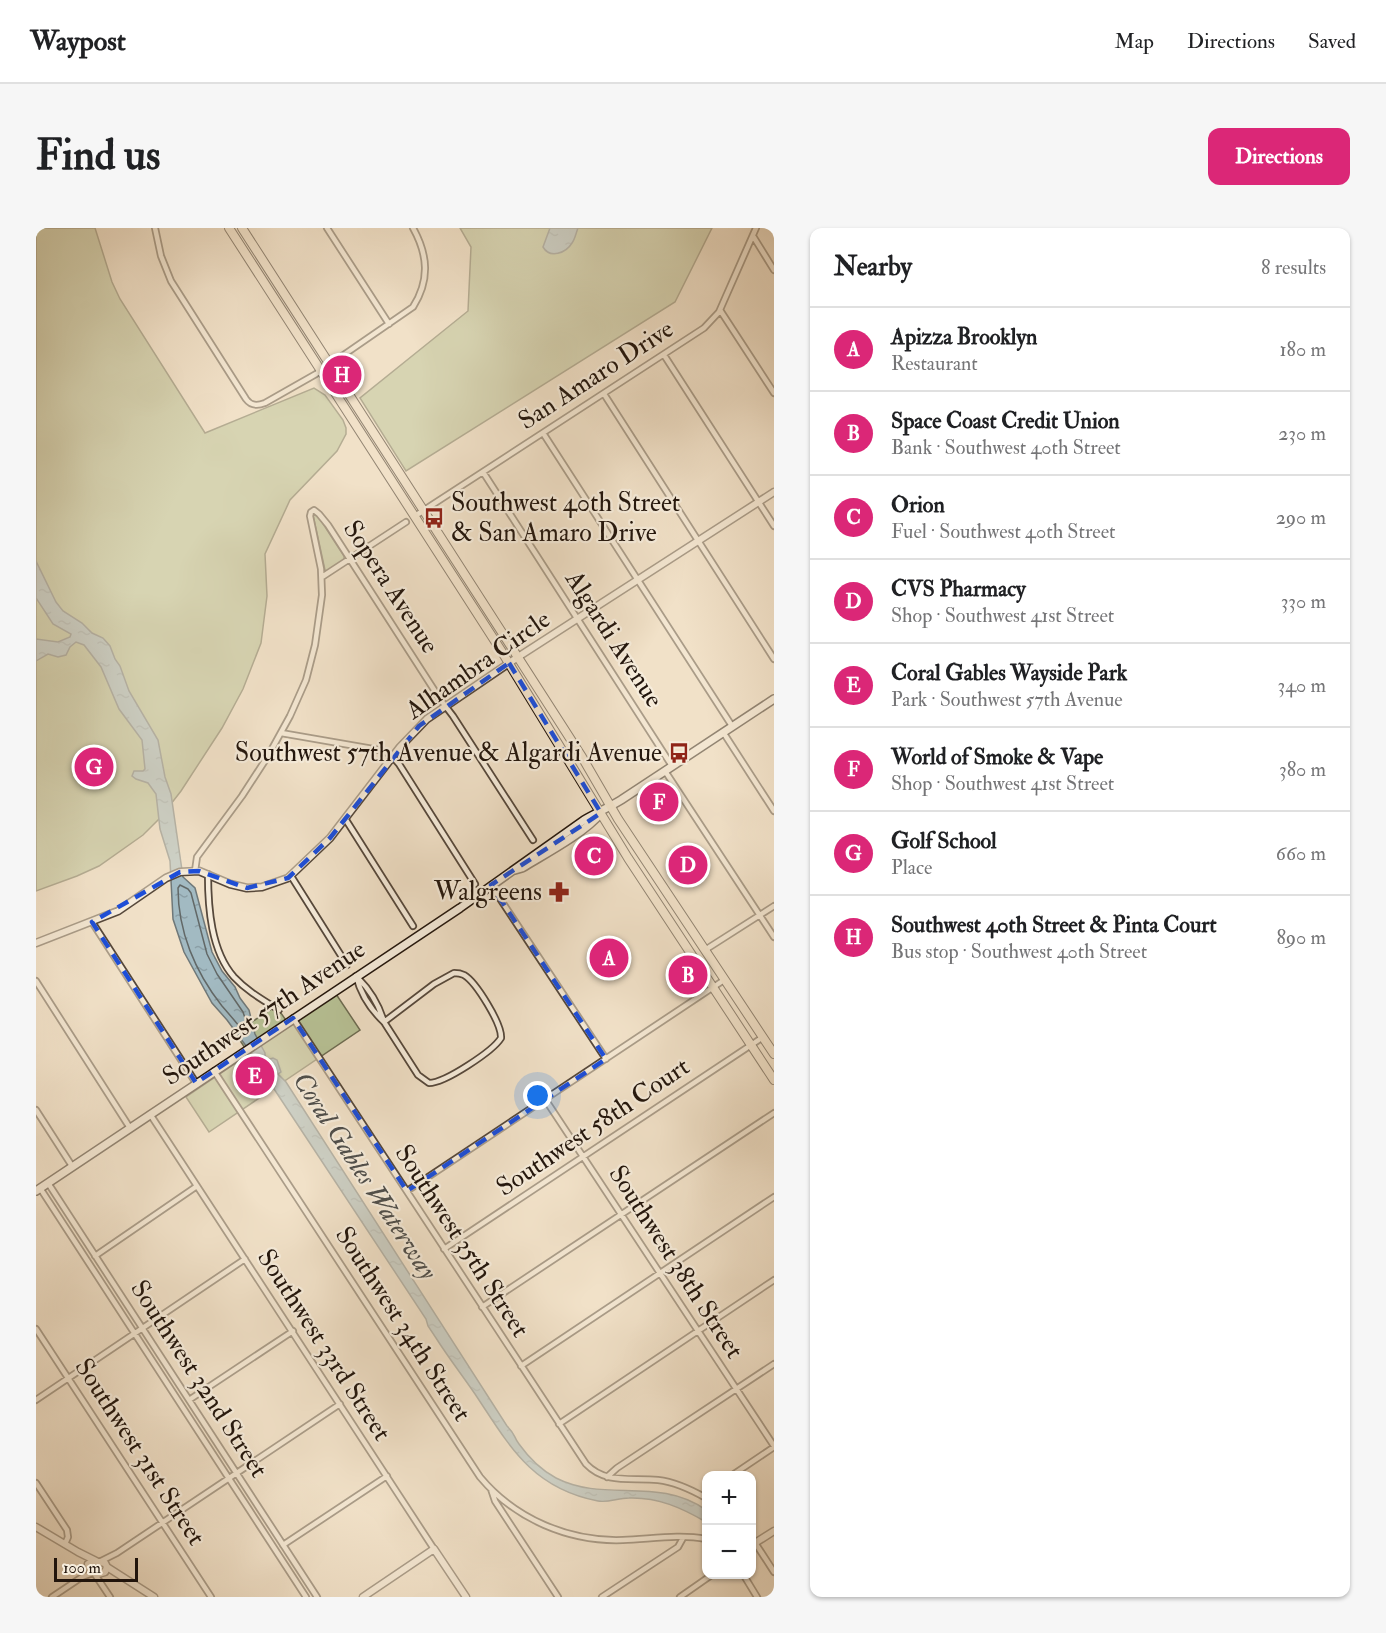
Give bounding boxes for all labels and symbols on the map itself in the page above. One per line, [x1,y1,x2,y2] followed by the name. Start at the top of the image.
[512,313,680,437] street label: San Amaro Drive
[322,352,362,398] pin: H
[451,487,680,549] place label: Southwest 40th Street & San Amaro Drive
[422,506,446,530] bus stop icon: Southwest 40th Street & San Amaro Drive
[335,515,446,660] street label: Sopera Avenue
[557,564,670,714] street label: Algardi Avenue
[399,603,557,727] street label: Alhambra Circle
[235,737,662,769] place label: Southwest 57th Avenue & Algardi Avenue
[667,741,691,765] bus stop icon: Southwest 57th Avenue & Algardi Avenue
[74,744,114,790] pin: G
[640,780,678,824] pin: F
[574,834,614,878] pin: C
[668,842,708,888] pin: D
[433,876,542,908] place label: Walgreens
[547,880,571,904] pharmacy icon: Walgreens
[156,933,372,1093] street label: Southwest 57th Avenue
[590,936,628,980] pin: A
[668,952,708,998] pin: B
[490,1051,696,1203] street label: Southwest 58th Court
[236,1054,274,1098] pin: E
[286,1066,445,1287] water label: Coral Gables Waterway
[523,1081,552,1110] your location
[388,1139,536,1343] street label: Southwest 35th Street
[602,1159,750,1365] street label: Southwest 38th Street
[328,1221,478,1427] street label: Southwest 34th Street
[250,1243,398,1447] street label: Southwest 33rd Street
[123,1274,275,1484] street label: Southwest 32nd Street
[68,1353,212,1551] street label: Southwest 31st Street
[54,1555,138,1582] scale bar

